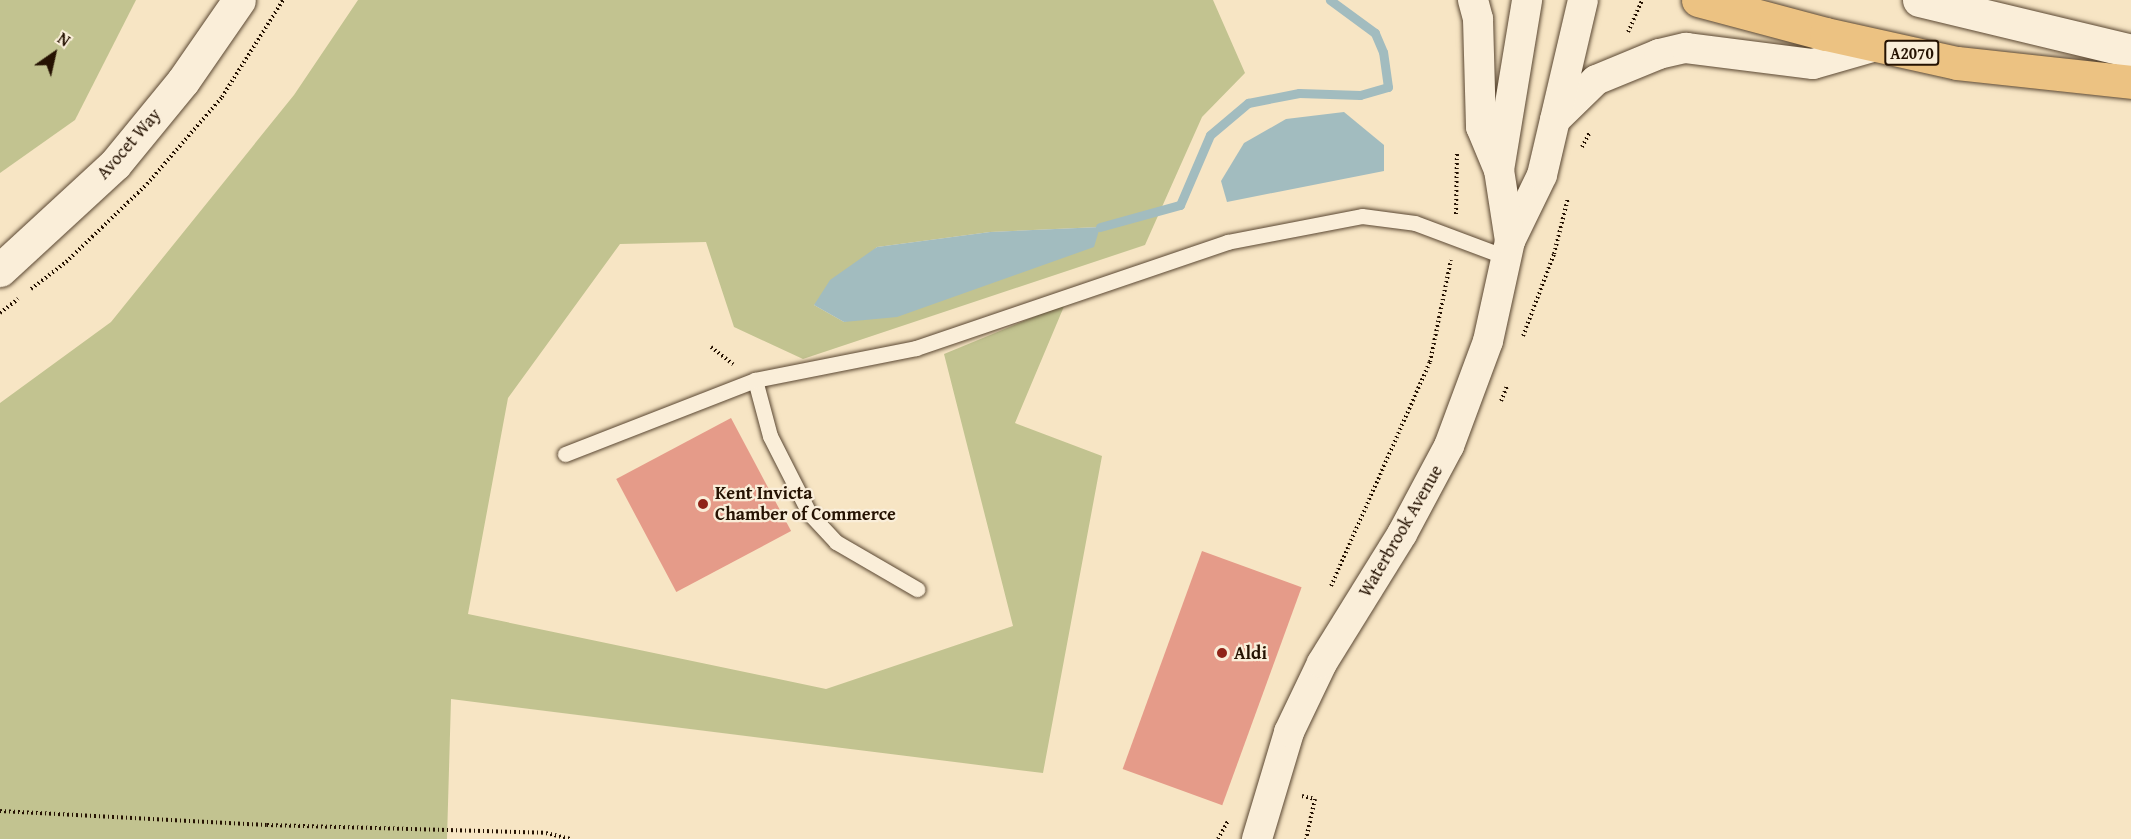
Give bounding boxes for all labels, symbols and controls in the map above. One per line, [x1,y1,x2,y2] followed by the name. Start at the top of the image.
[24,24,84,84] north arrow
[53,26,75,52] text: N
[1884,40,1940,66] road number: A2070
[92,104,166,184] street label: Avocet Way
[1355,461,1447,601] street label: Waterbrook Avenue
[715,483,896,526] place label: Kent Invicta Chamber of Commerce
[696,497,710,511] marker: Kent Invicta Chamber of Commerce
[1234,642,1267,664] place label: Aldi
[1215,646,1229,660] marker: Aldi

